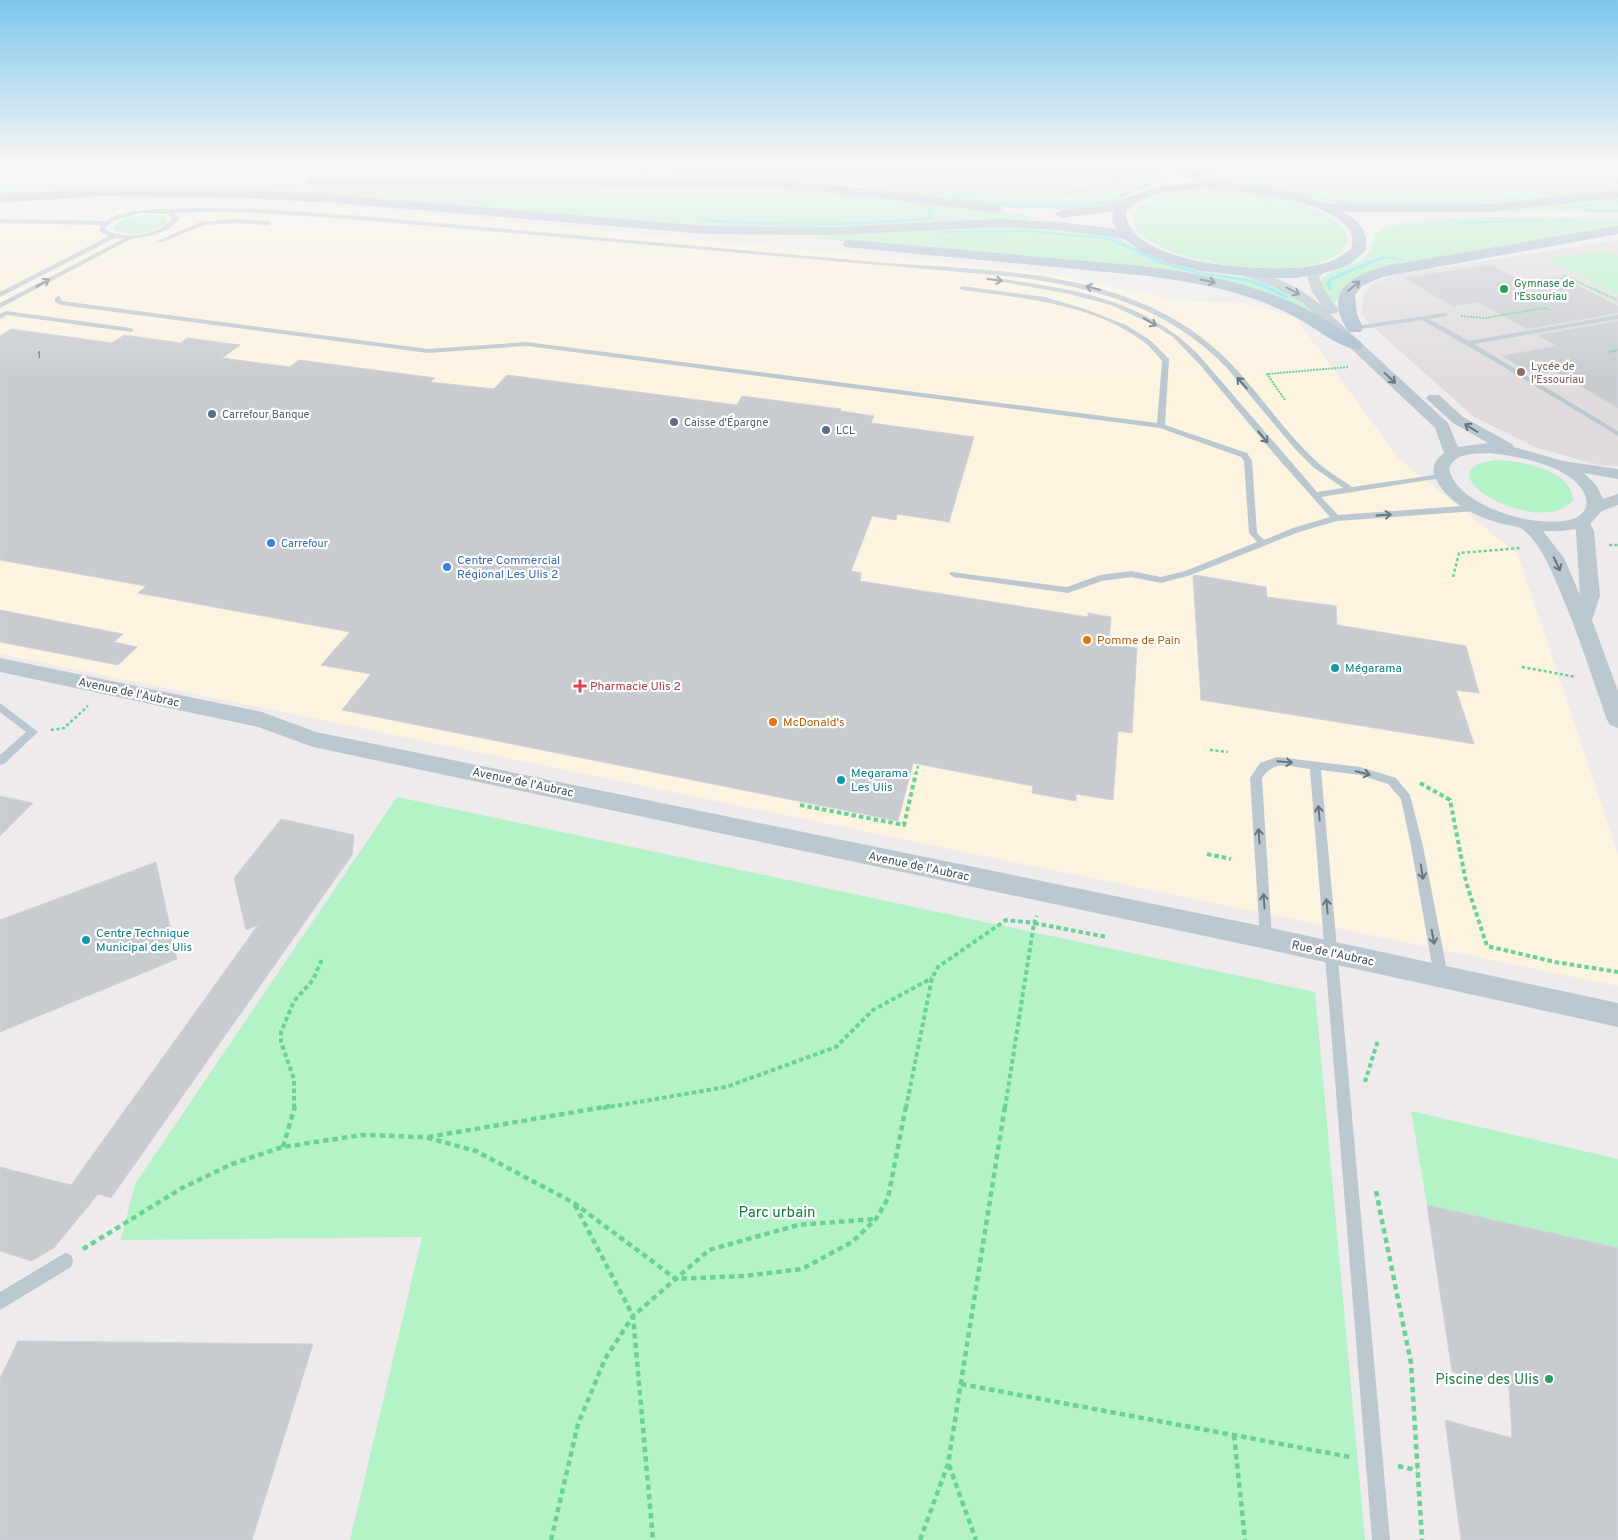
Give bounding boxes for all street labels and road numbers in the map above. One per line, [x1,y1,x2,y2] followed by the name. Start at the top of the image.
[77,674,181,712] street label: Avenue de l'Aubrac
[471,764,575,802] street label: Avenue de l'Aubrac
[867,848,971,886] street label: Avenue de l'Aubrac
[1290,937,1376,971] street label: Rue de l'Aubrac

